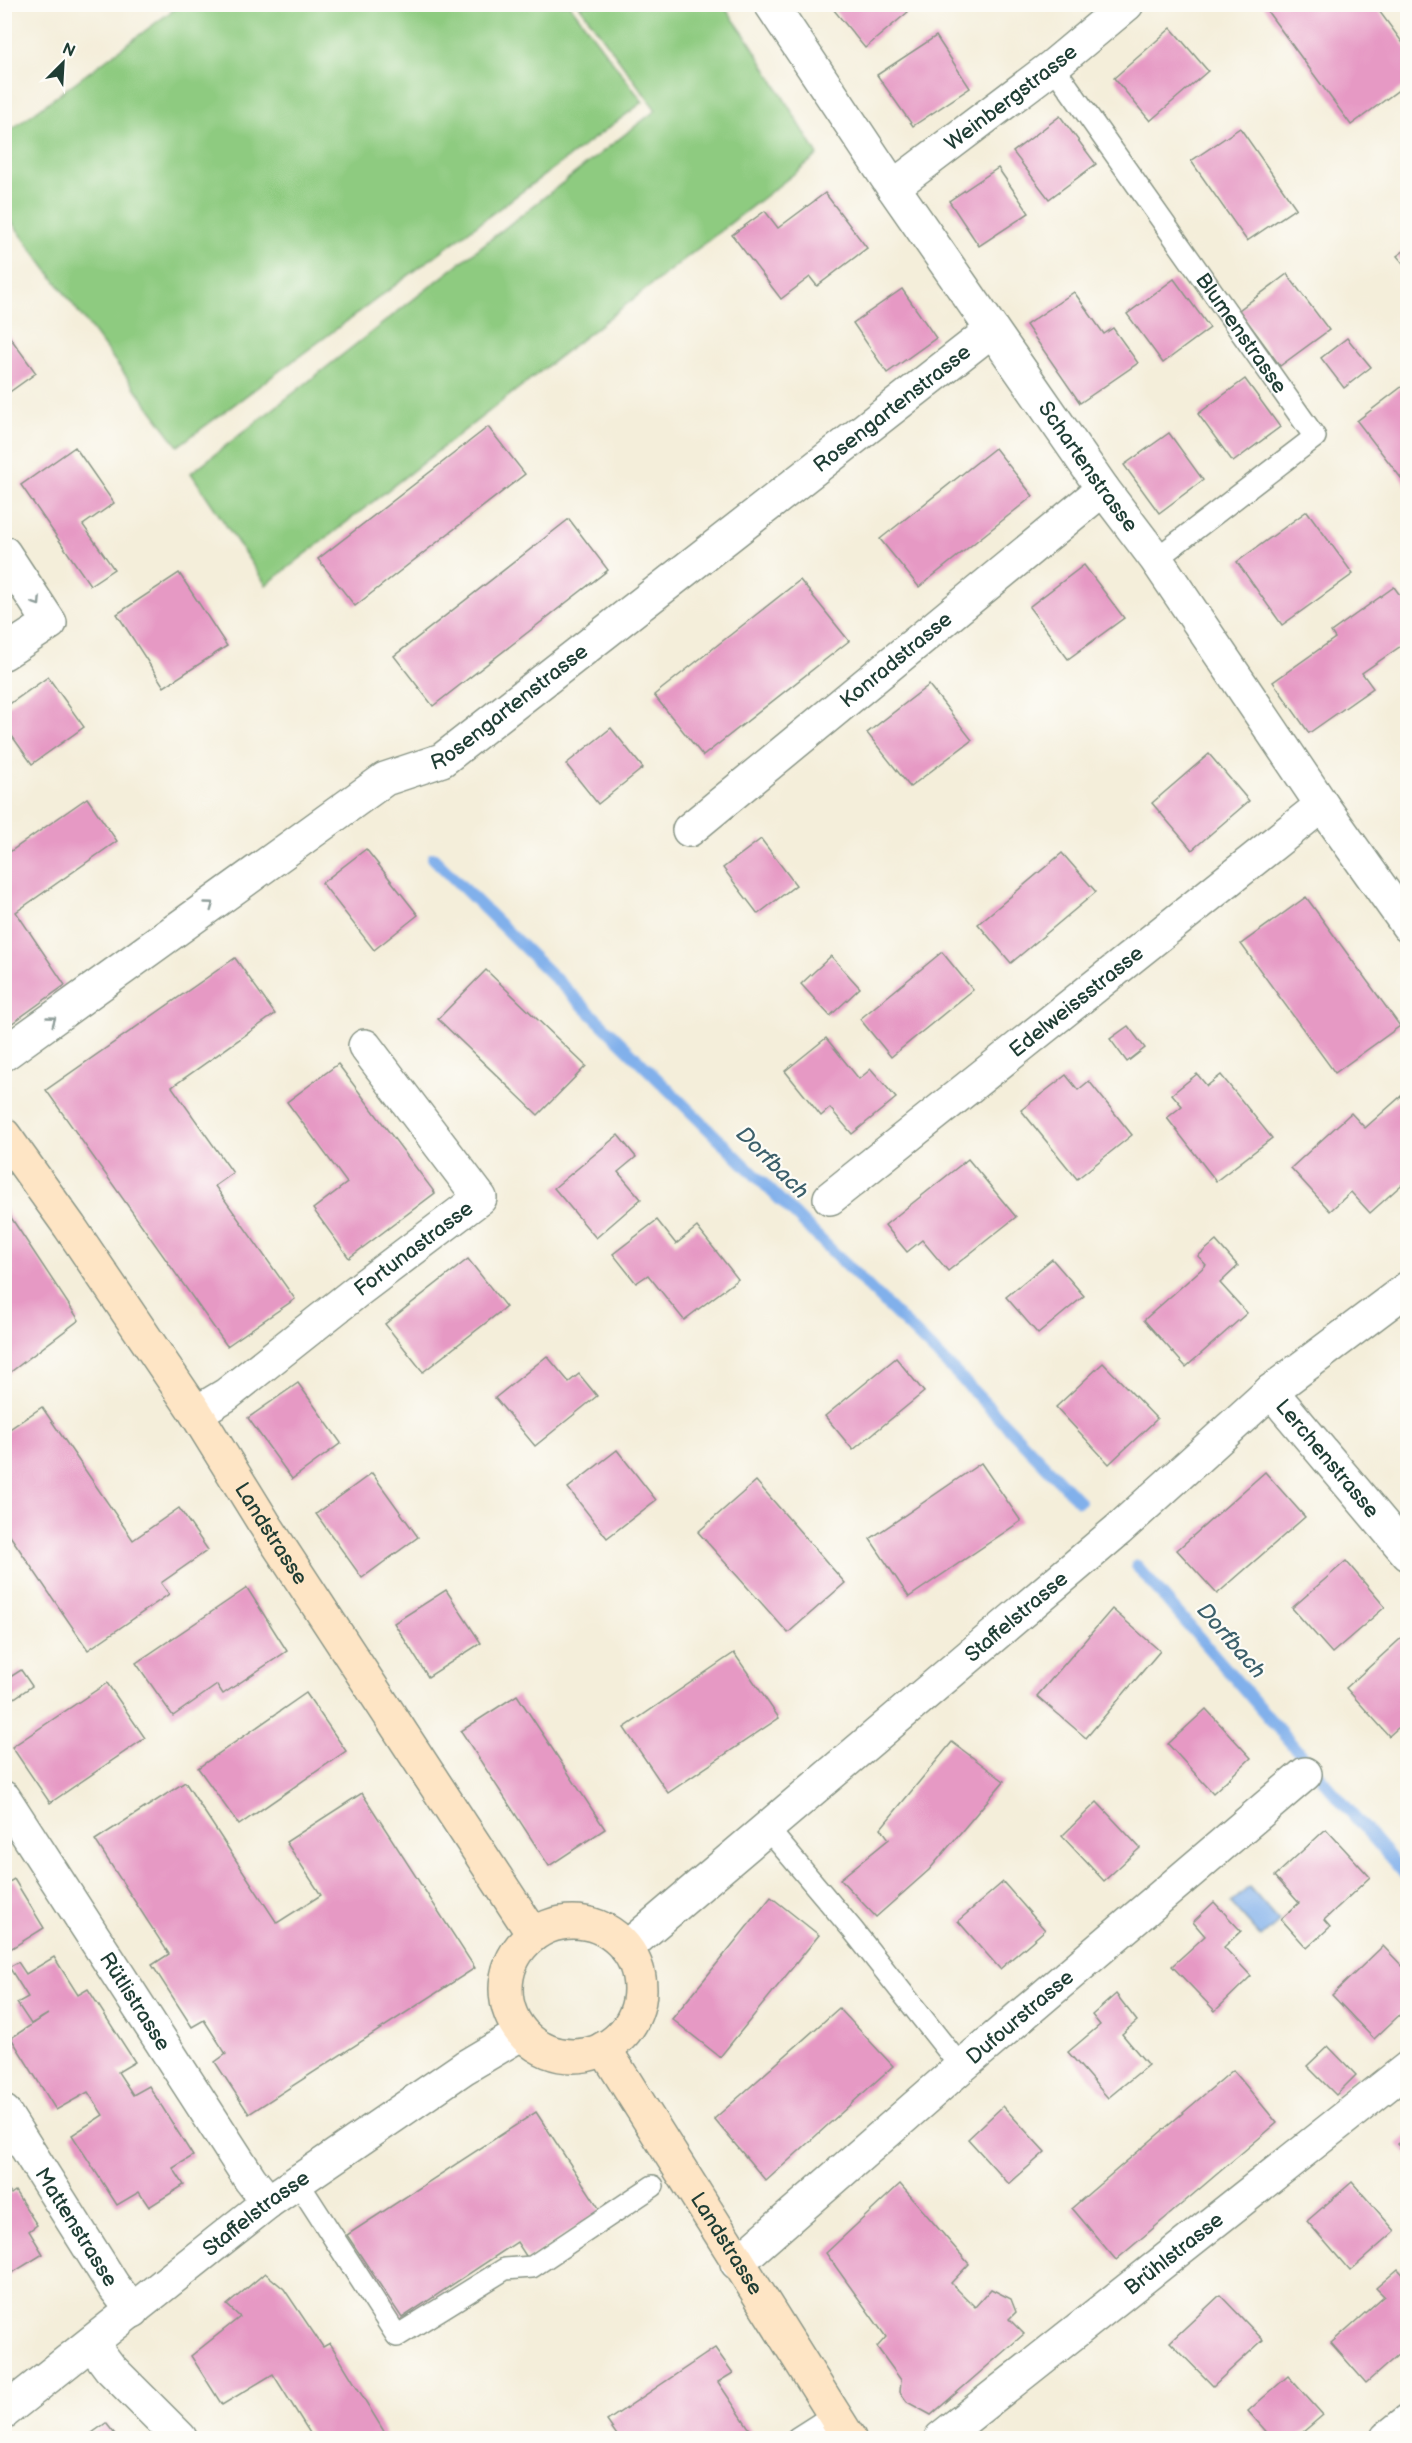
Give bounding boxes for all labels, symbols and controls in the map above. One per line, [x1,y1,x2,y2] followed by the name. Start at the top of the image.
[33,33,93,93] north arrow
[940,39,1082,156] street label: Weinbergstrasse
[59,40,78,62] text: N
[1191,268,1293,398] street label: Blumenstrasse
[808,339,976,478] street label: Rosengartenstrasse
[1033,396,1143,537] street label: Schartenstrasse
[29,596,41,606] one-way arrow
[835,606,957,713] street label: Konradstrasse
[427,638,593,775] street label: Rosengartenstrasse
[203,901,214,912] one-way arrow
[1004,940,1148,1062] street label: Edelweissstrasse
[45,1016,56,1027] one-way arrow
[730,1121,814,1205] water label: Dorfbach
[349,1195,478,1301] street label: Fortunastrasse
[1271,1394,1385,1523] street label: Lerchenstrasse
[229,1478,313,1589] street label: Landstrasse
[960,1566,1073,1667] street label: Staffelstrasse
[1191,1597,1271,1685] water label: Dorfbach
[94,1947,176,2055] street label: Rütlistrasse
[961,1964,1079,2069] street label: Dufourstrasse
[30,2163,123,2291] street label: Mattenstrasse
[198,2165,314,2262] street label: Staffelstrasse
[685,2188,768,2300] street label: Landstrasse
[1119,2207,1228,2300] street label: Brühlstrasse

